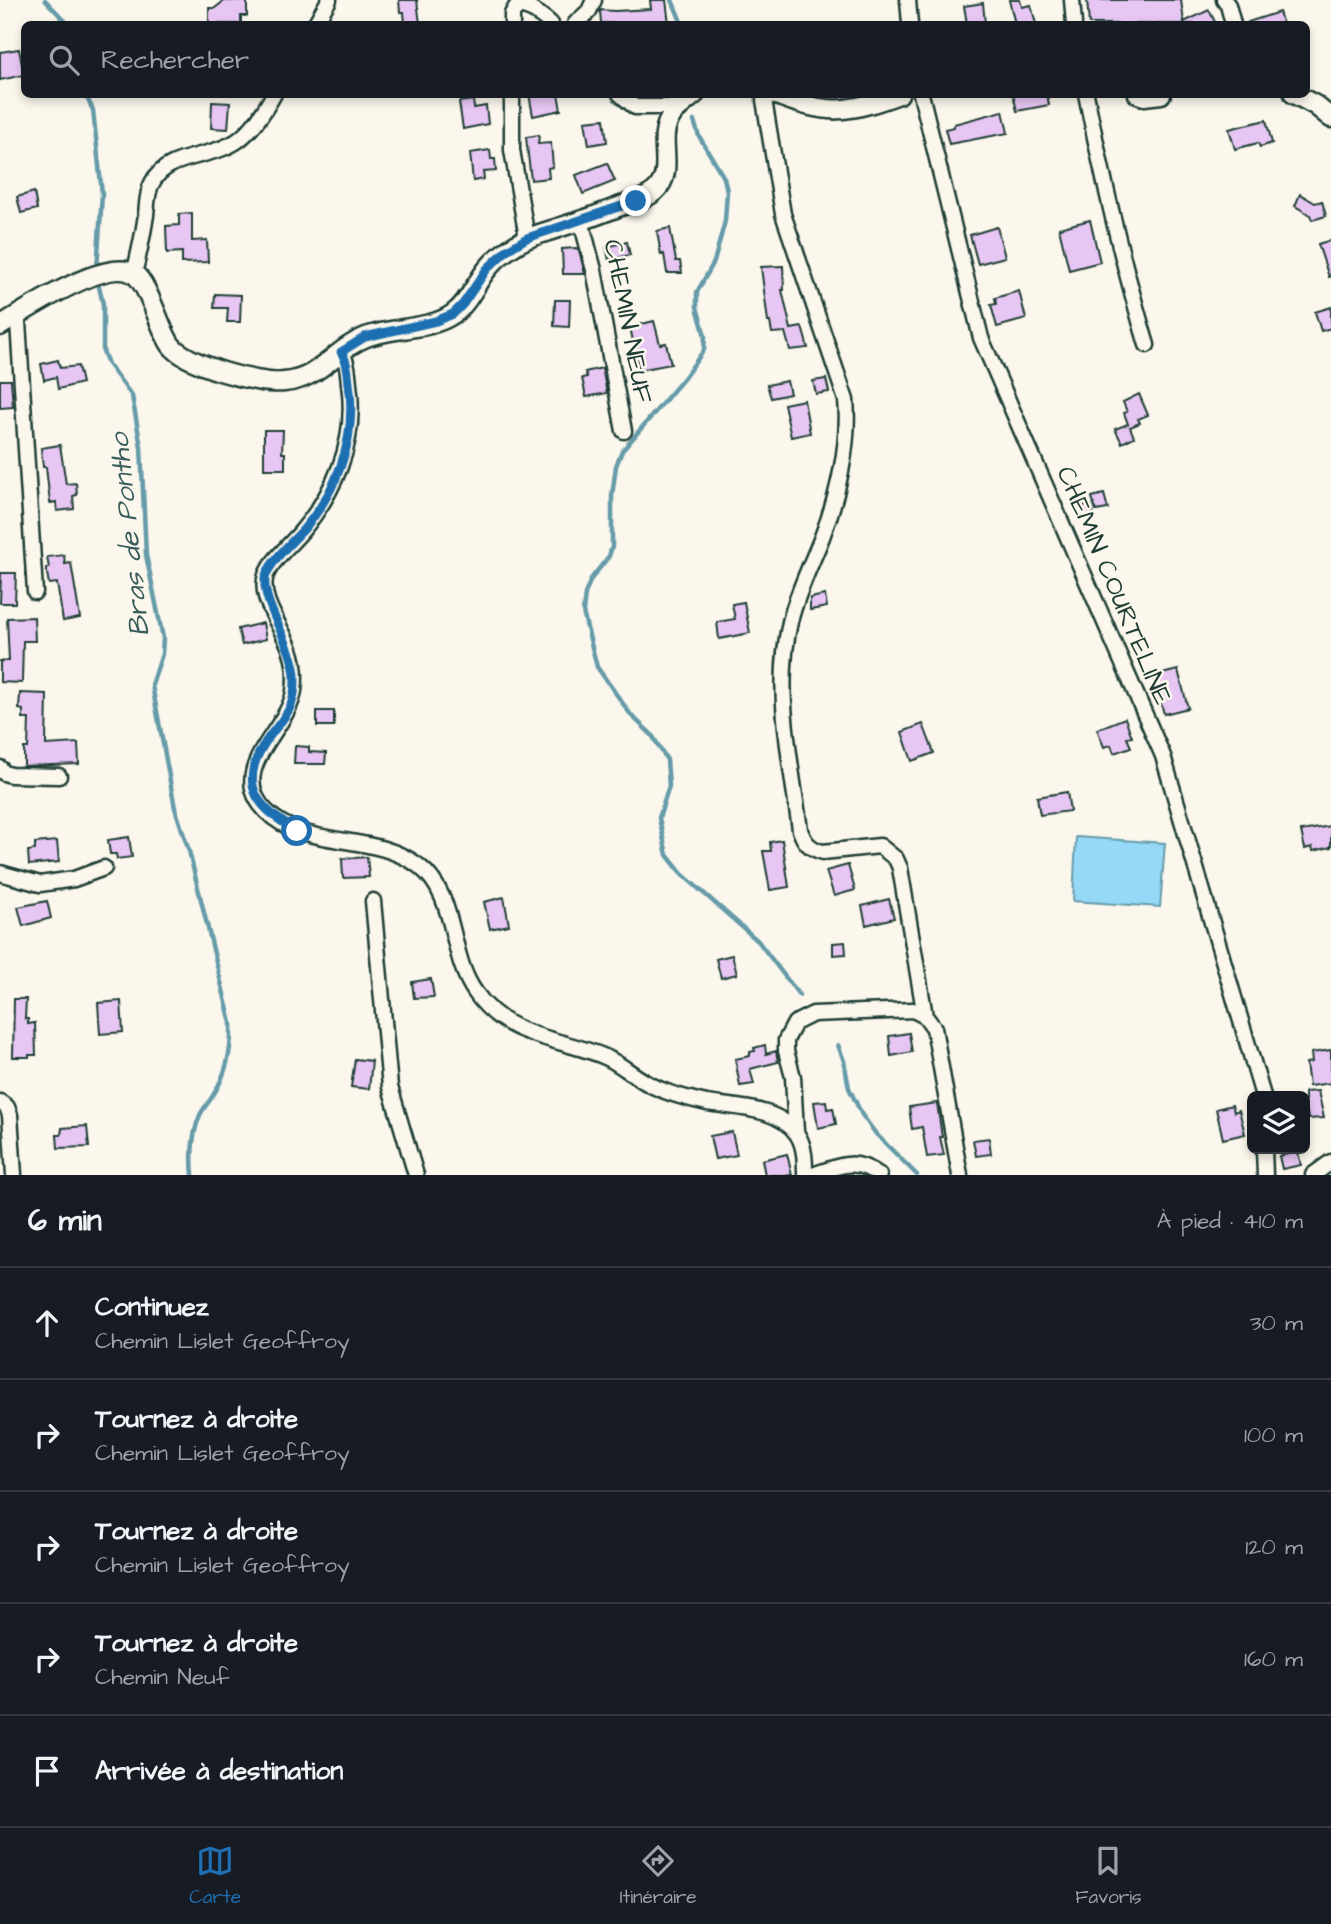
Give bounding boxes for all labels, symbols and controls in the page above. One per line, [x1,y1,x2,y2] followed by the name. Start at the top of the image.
[21,21,1310,98] search box
[45,41,83,79] icon: search
[101,42,249,78] text: Rechercher
[620,185,651,216] route end
[595,236,662,406] street label: CHEMIN NEUF
[99,429,160,638] water label: Bras de Pontho
[1048,461,1181,710] street label: CHEMIN COURTELINE
[281,815,312,846] route start
[1247,1091,1310,1154] map controls
[1247,1091,1310,1154] button: layers
[28,1200,102,1242] text: 6 min
[1157,1205,1303,1237] text: À pied · 410 m
[95,1289,209,1325] text: Continuez
[28,1304,66,1342] icon: ahead
[1250,1307,1303,1339] text: 30 m
[95,1325,350,1357] text: Chemin Lislet Geoffroy
[95,1401,298,1437] text: Tournez à droite
[28,1416,66,1454] icon: right
[1244,1419,1303,1451] text: 100 m
[95,1437,350,1469] text: Chemin Lislet Geoffroy
[95,1513,298,1549] text: Tournez à droite
[28,1528,66,1566] icon: right
[1245,1531,1303,1563] text: 120 m
[95,1549,350,1581] text: Chemin Lislet Geoffroy
[95,1625,298,1661] text: Tournez à droite
[28,1640,66,1678] icon: right
[1244,1643,1303,1675] text: 160 m
[95,1661,229,1693] text: Chemin Neuf
[28,1752,66,1790] icon: arrive
[95,1753,343,1789] text: Arrivée à destination
[189,1842,241,1911] tab: Carte
[620,1842,697,1911] tab: Itinéraire
[1075,1842,1142,1911] tab: Favoris

